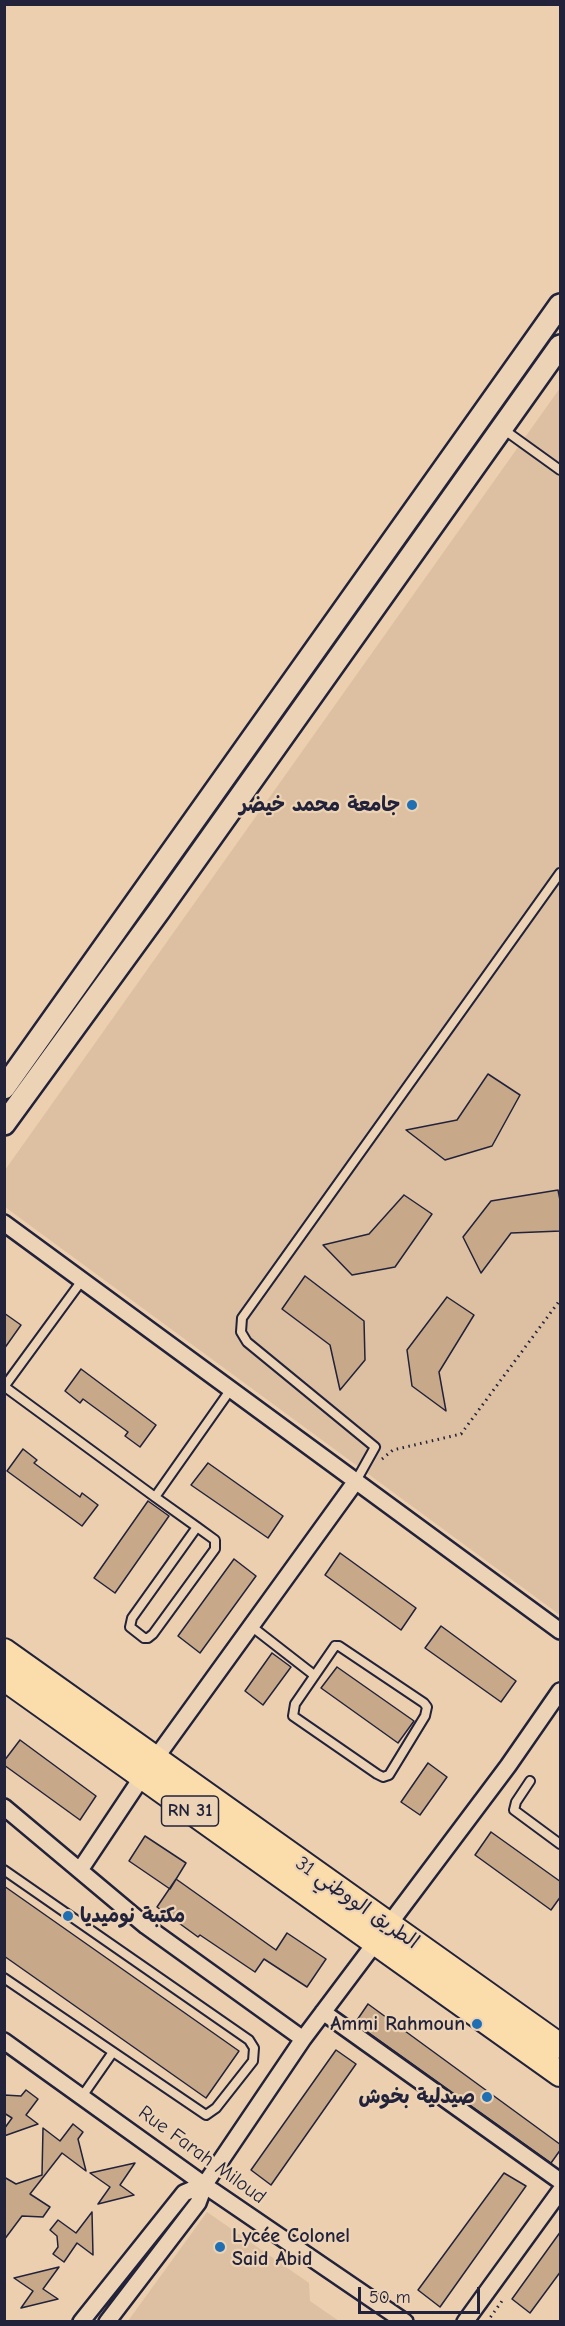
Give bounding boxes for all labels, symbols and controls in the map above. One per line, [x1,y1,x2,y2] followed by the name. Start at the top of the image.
[239,793,400,817] place label: جامعة محمد خيضر
[405,798,419,812] marker: جامعة محمد خيضر
[162,1796,219,1826] road number: RN 31
[291,1852,423,1954] street label: الطريق الووطني 31
[80,1904,185,1928] place label: مكتبة نوميديا
[61,1909,75,1923] marker: مكتبة نوميديا
[330,2012,465,2036] place label: Ammi Rahmoun
[470,2017,484,2031] marker: Ammi Rahmoun
[359,2085,475,2109] place label: صيدلية بخوش
[480,2090,494,2104] marker: صيدلية بخوش
[133,2101,271,2209] street label: Rue Farah Miloud
[232,2224,350,2271] place label: Lycée Colonel Said Abid
[213,2240,227,2254] marker: Lycée Colonel Said Abid
[361,2275,482,2313] scale bar
[369,2287,411,2308] text: 50 m

